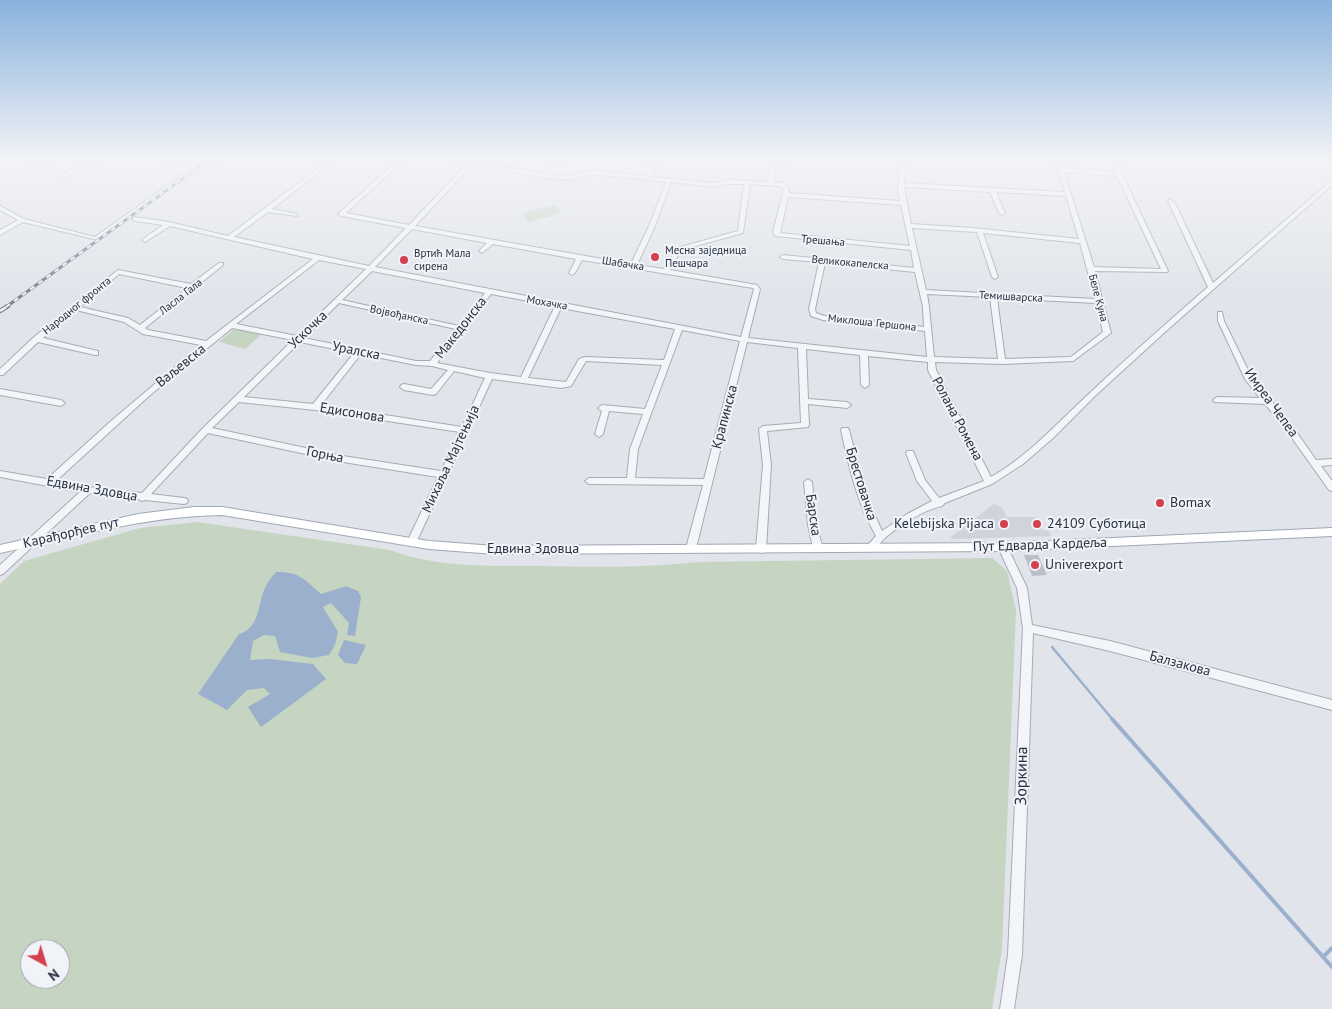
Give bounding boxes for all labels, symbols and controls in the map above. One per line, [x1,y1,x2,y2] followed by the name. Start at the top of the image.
[801,233,845,249] street label: Трешања
[665,244,746,270] place label: Месна заједница Пешчара
[414,247,471,273] place label: Вртић Мала сирена
[649,251,661,263] marker: Месна заједница Пешчара
[811,253,889,273] street label: Великокапелска
[398,254,410,266] marker: Вртић Мала сирена
[601,254,645,274] street label: Шабачка
[1085,273,1111,323] street label: Беле Куна
[40,274,114,338] street label: Народног фронта
[157,276,205,318] street label: Ласла Гала
[979,289,1043,305] street label: Темишварска
[525,293,569,313] street label: Мохачка
[432,294,490,362] street label: Македонска
[368,302,430,328] street label: Војвођанска
[285,307,331,353] street label: Ускочка
[827,312,917,334] street label: Миклоша Гершона
[331,338,381,364] street label: Уралска
[153,341,209,391] street label: Ваљевска
[1240,365,1302,441] street label: Имреа Чепеа
[928,374,986,464] street label: Ролана Ромена
[708,383,742,451] street label: Крапинска
[318,400,386,426] street label: Едисонова
[419,402,483,516] street label: Михаља Мајтењија
[305,443,345,467] street label: Горња
[842,445,880,523] street label: Брестовачка
[45,473,139,505] street label: Едвина Здовца
[802,493,824,537] street label: Барска
[1170,495,1211,511] place label: Bomax
[1154,497,1166,509] marker: Bomax
[21,514,121,552] street label: Карађорђев пут
[894,516,994,532] place label: Kelebijska Pijaca
[1047,516,1146,532] place label: 24109 Суботица
[998,518,1010,530] marker: Kelebijska Pijaca
[1031,518,1043,530] marker: 24109 Суботица
[973,534,1107,556] street label: Пут Едварда Кардеља
[487,541,579,557] street label: Едвина Здовца
[1045,557,1123,573] place label: Univerexport
[1029,559,1041,571] marker: Univerexport
[1148,648,1212,680] street label: Балзакова
[1012,746,1032,806] street label: Зоркина
[20,939,70,989] north arrow
[45,965,63,985] text: N

